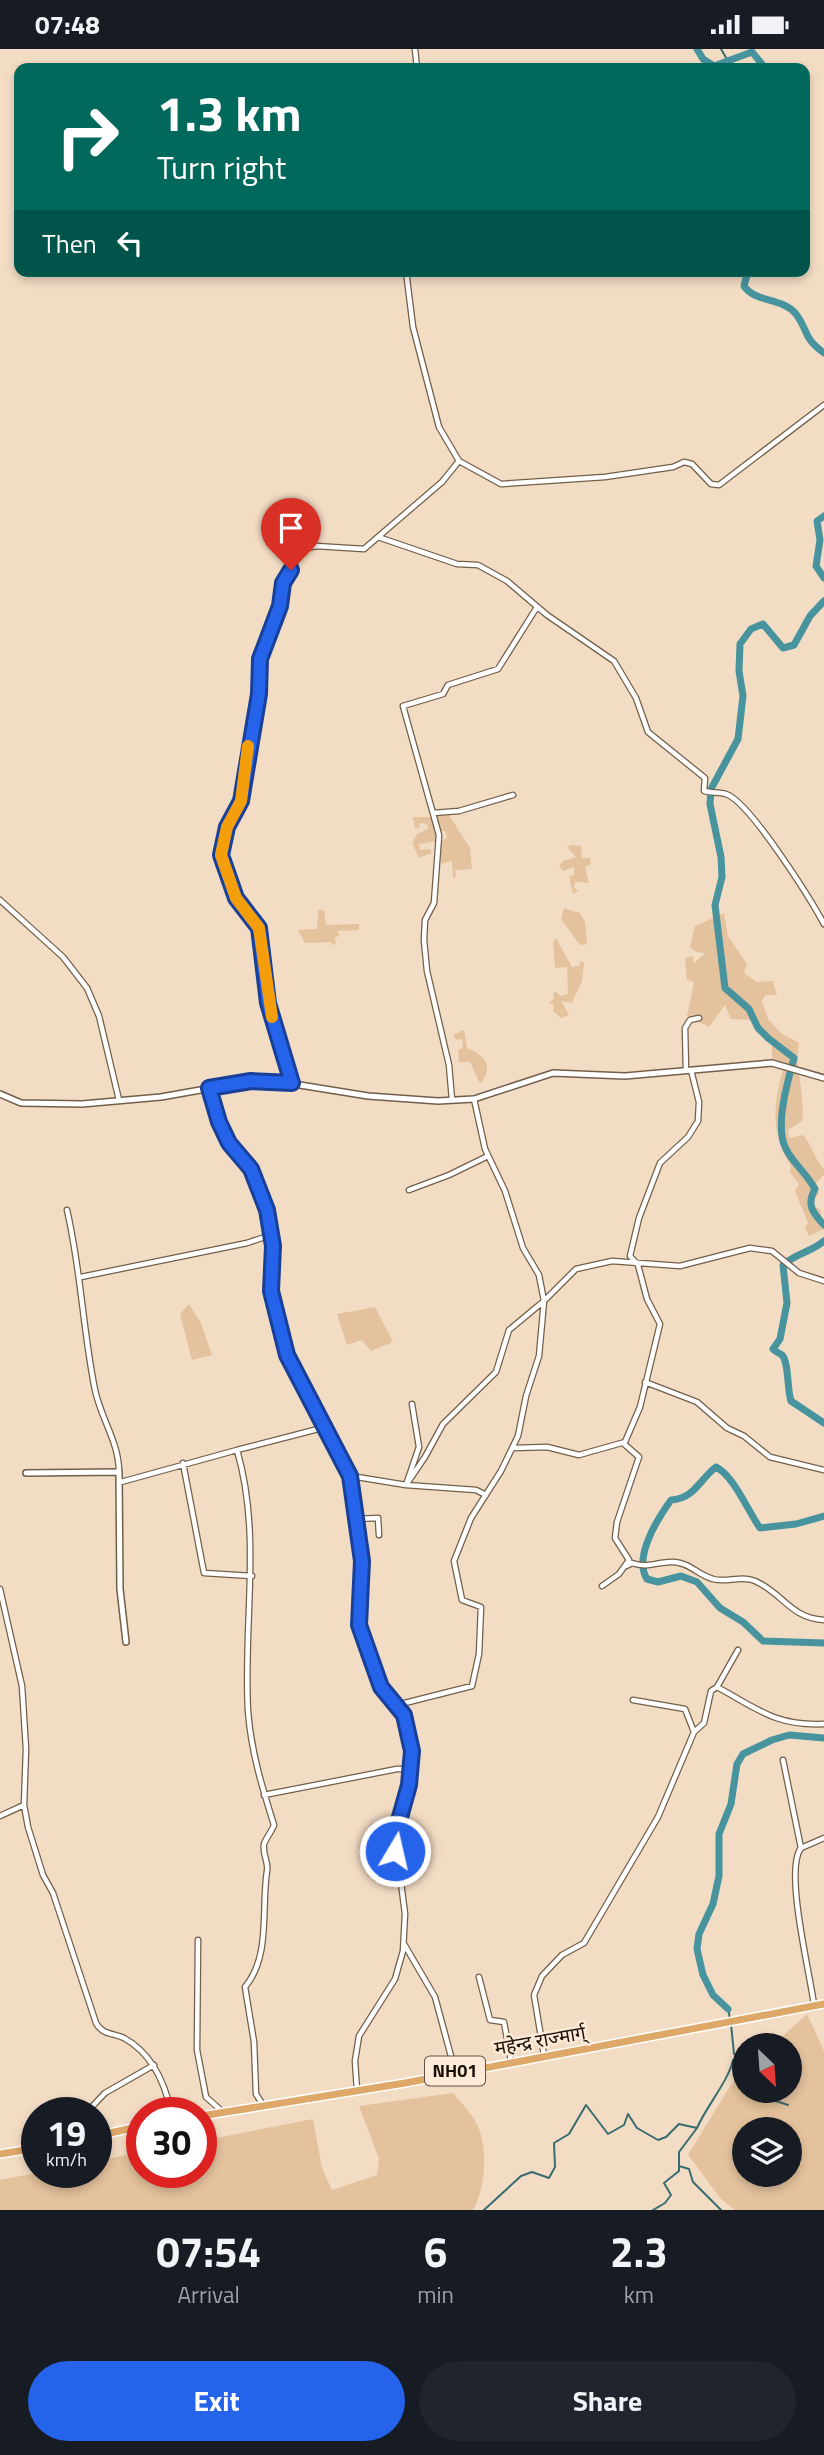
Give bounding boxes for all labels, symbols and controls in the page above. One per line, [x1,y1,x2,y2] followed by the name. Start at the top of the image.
[35,5,100,44] text: 07:48
[157,75,302,150] text: 1.3 km
[42,91,133,182] icon: right
[157,143,286,191] text: Turn right
[42,224,97,263] text: Then
[111,224,149,262] icon: left
[261,498,321,570] pin
[272,509,310,547] icon: arrive
[358,1814,432,1888] position arrow
[492,2017,591,2062] street label: महेन्द्र राज्मार्ग्
[732,2033,802,2103] north arrow
[732,2033,802,2187] map controls
[425,2057,485,2085] road number: NH01
[126,2097,217,2188] speed limit sign: 30
[47,2106,86,2160] text: 19
[732,2117,802,2187] button: layers
[46,2146,87,2173] text: km/h
[156,2219,261,2283] text: 07:54
[424,2219,447,2283] text: 6
[610,2219,668,2283] text: 2.3
[177,2277,240,2312] text: Arrival
[417,2277,454,2312] text: min
[624,2277,654,2312] text: km
[28,2361,405,2441] button: Exit
[419,2361,796,2441] button: Share

